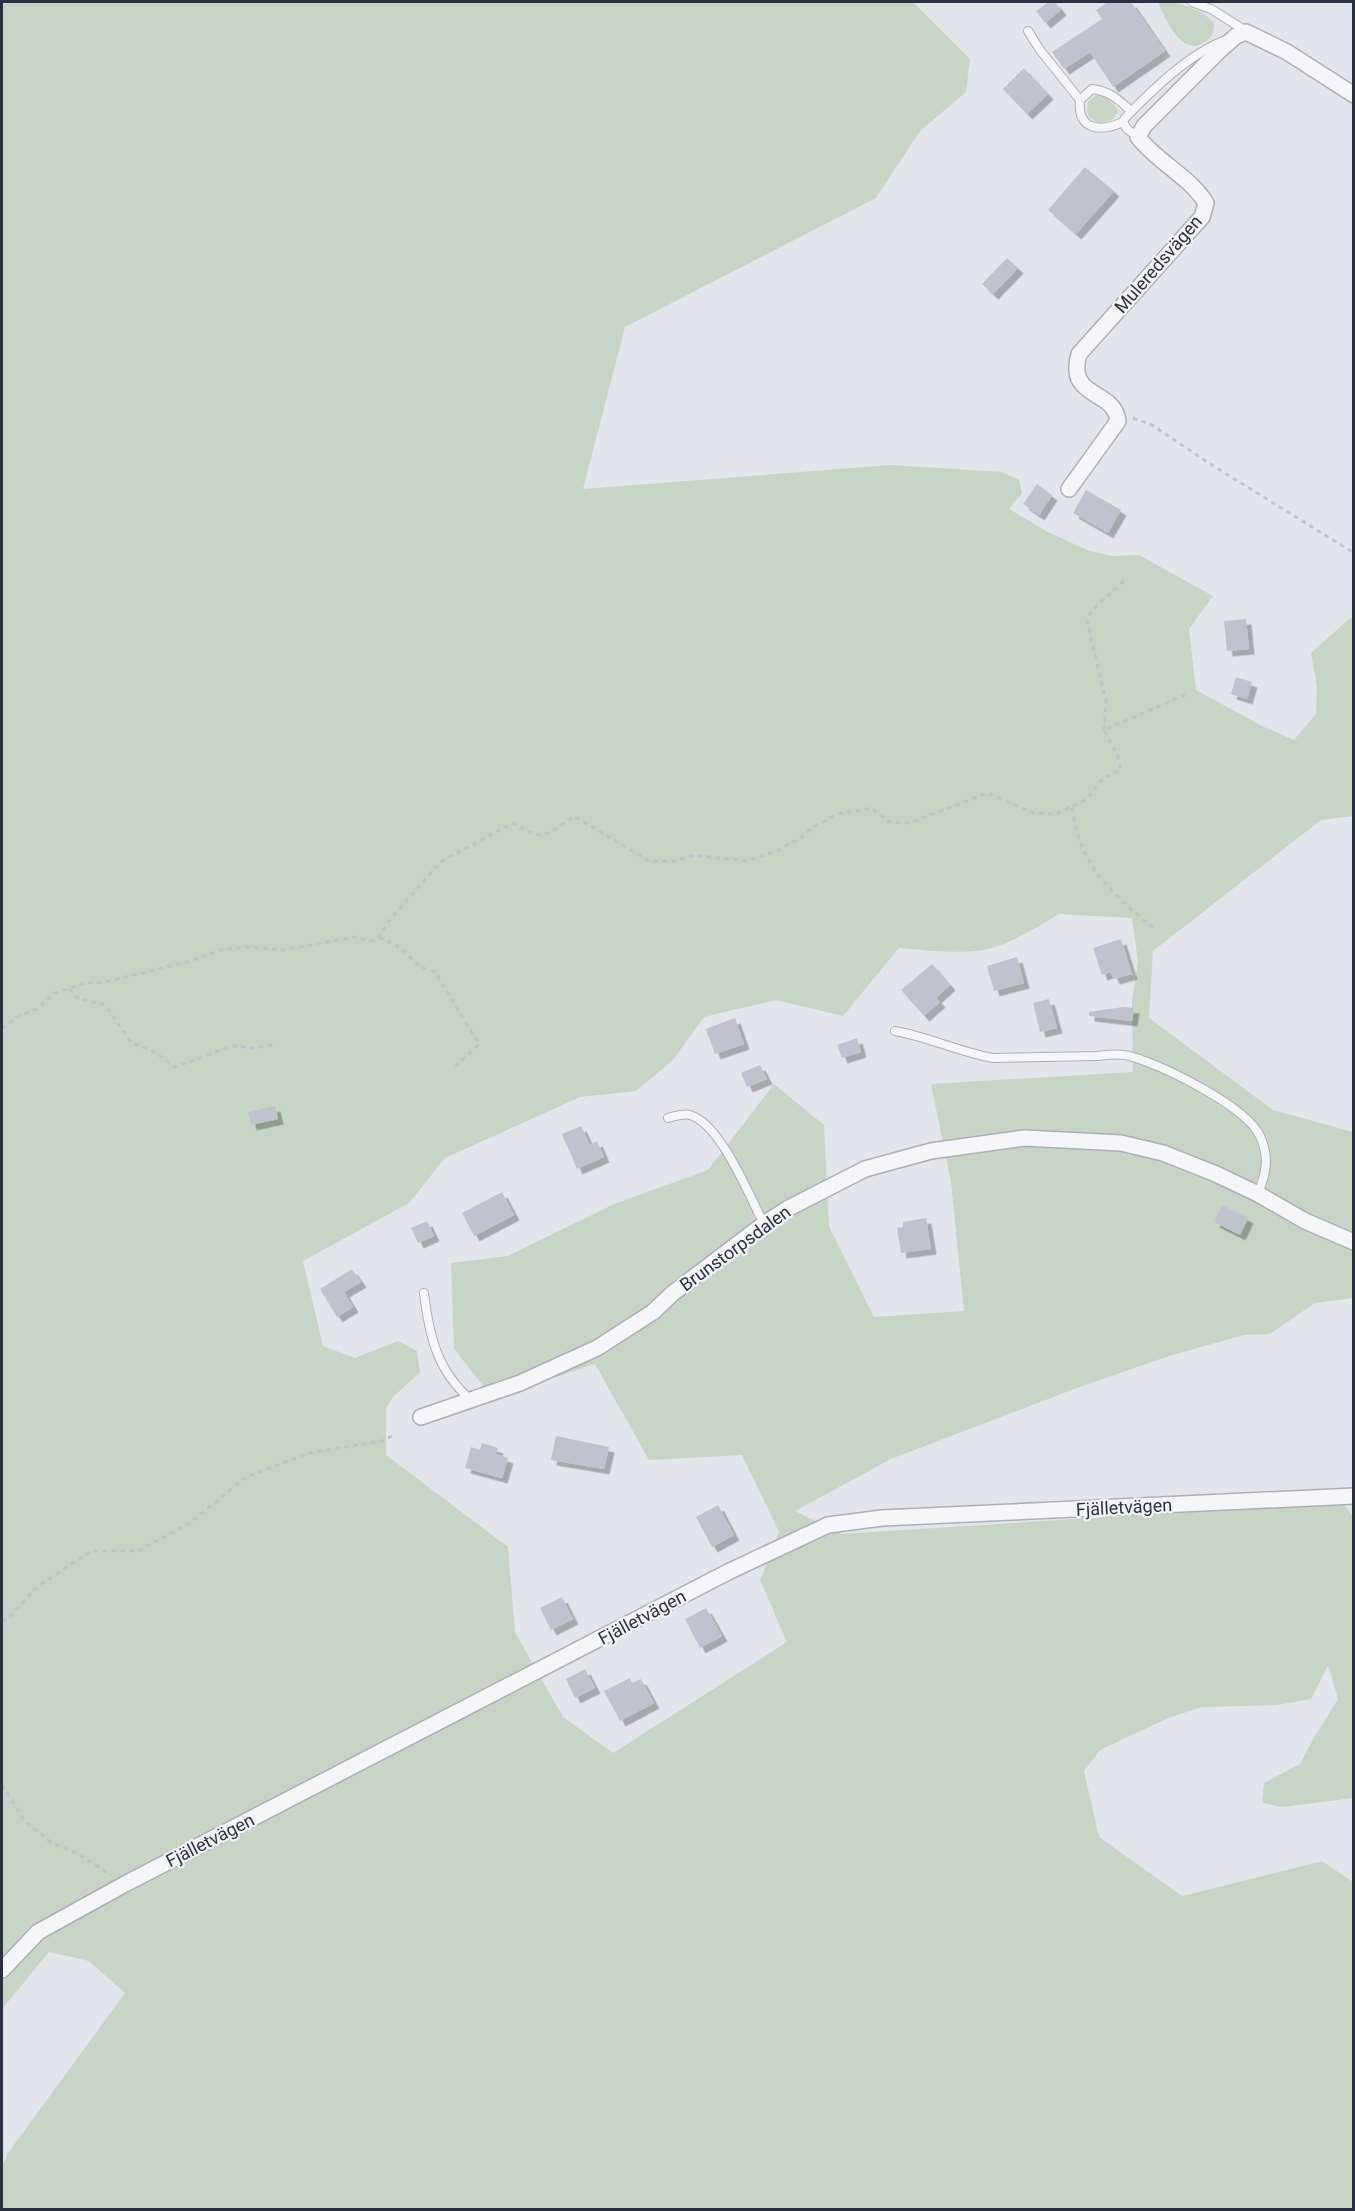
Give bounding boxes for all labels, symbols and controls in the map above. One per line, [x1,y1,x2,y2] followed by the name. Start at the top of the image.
[1110,211,1206,317] street label: Muleredsvägen
[676,1201,794,1295] street label: Brunstorpsdalen
[1075,1494,1173,1520] street label: Fjälletvägen
[595,1585,689,1649] street label: Fjälletvägen
[162,1809,258,1871] street label: Fjälletvägen

